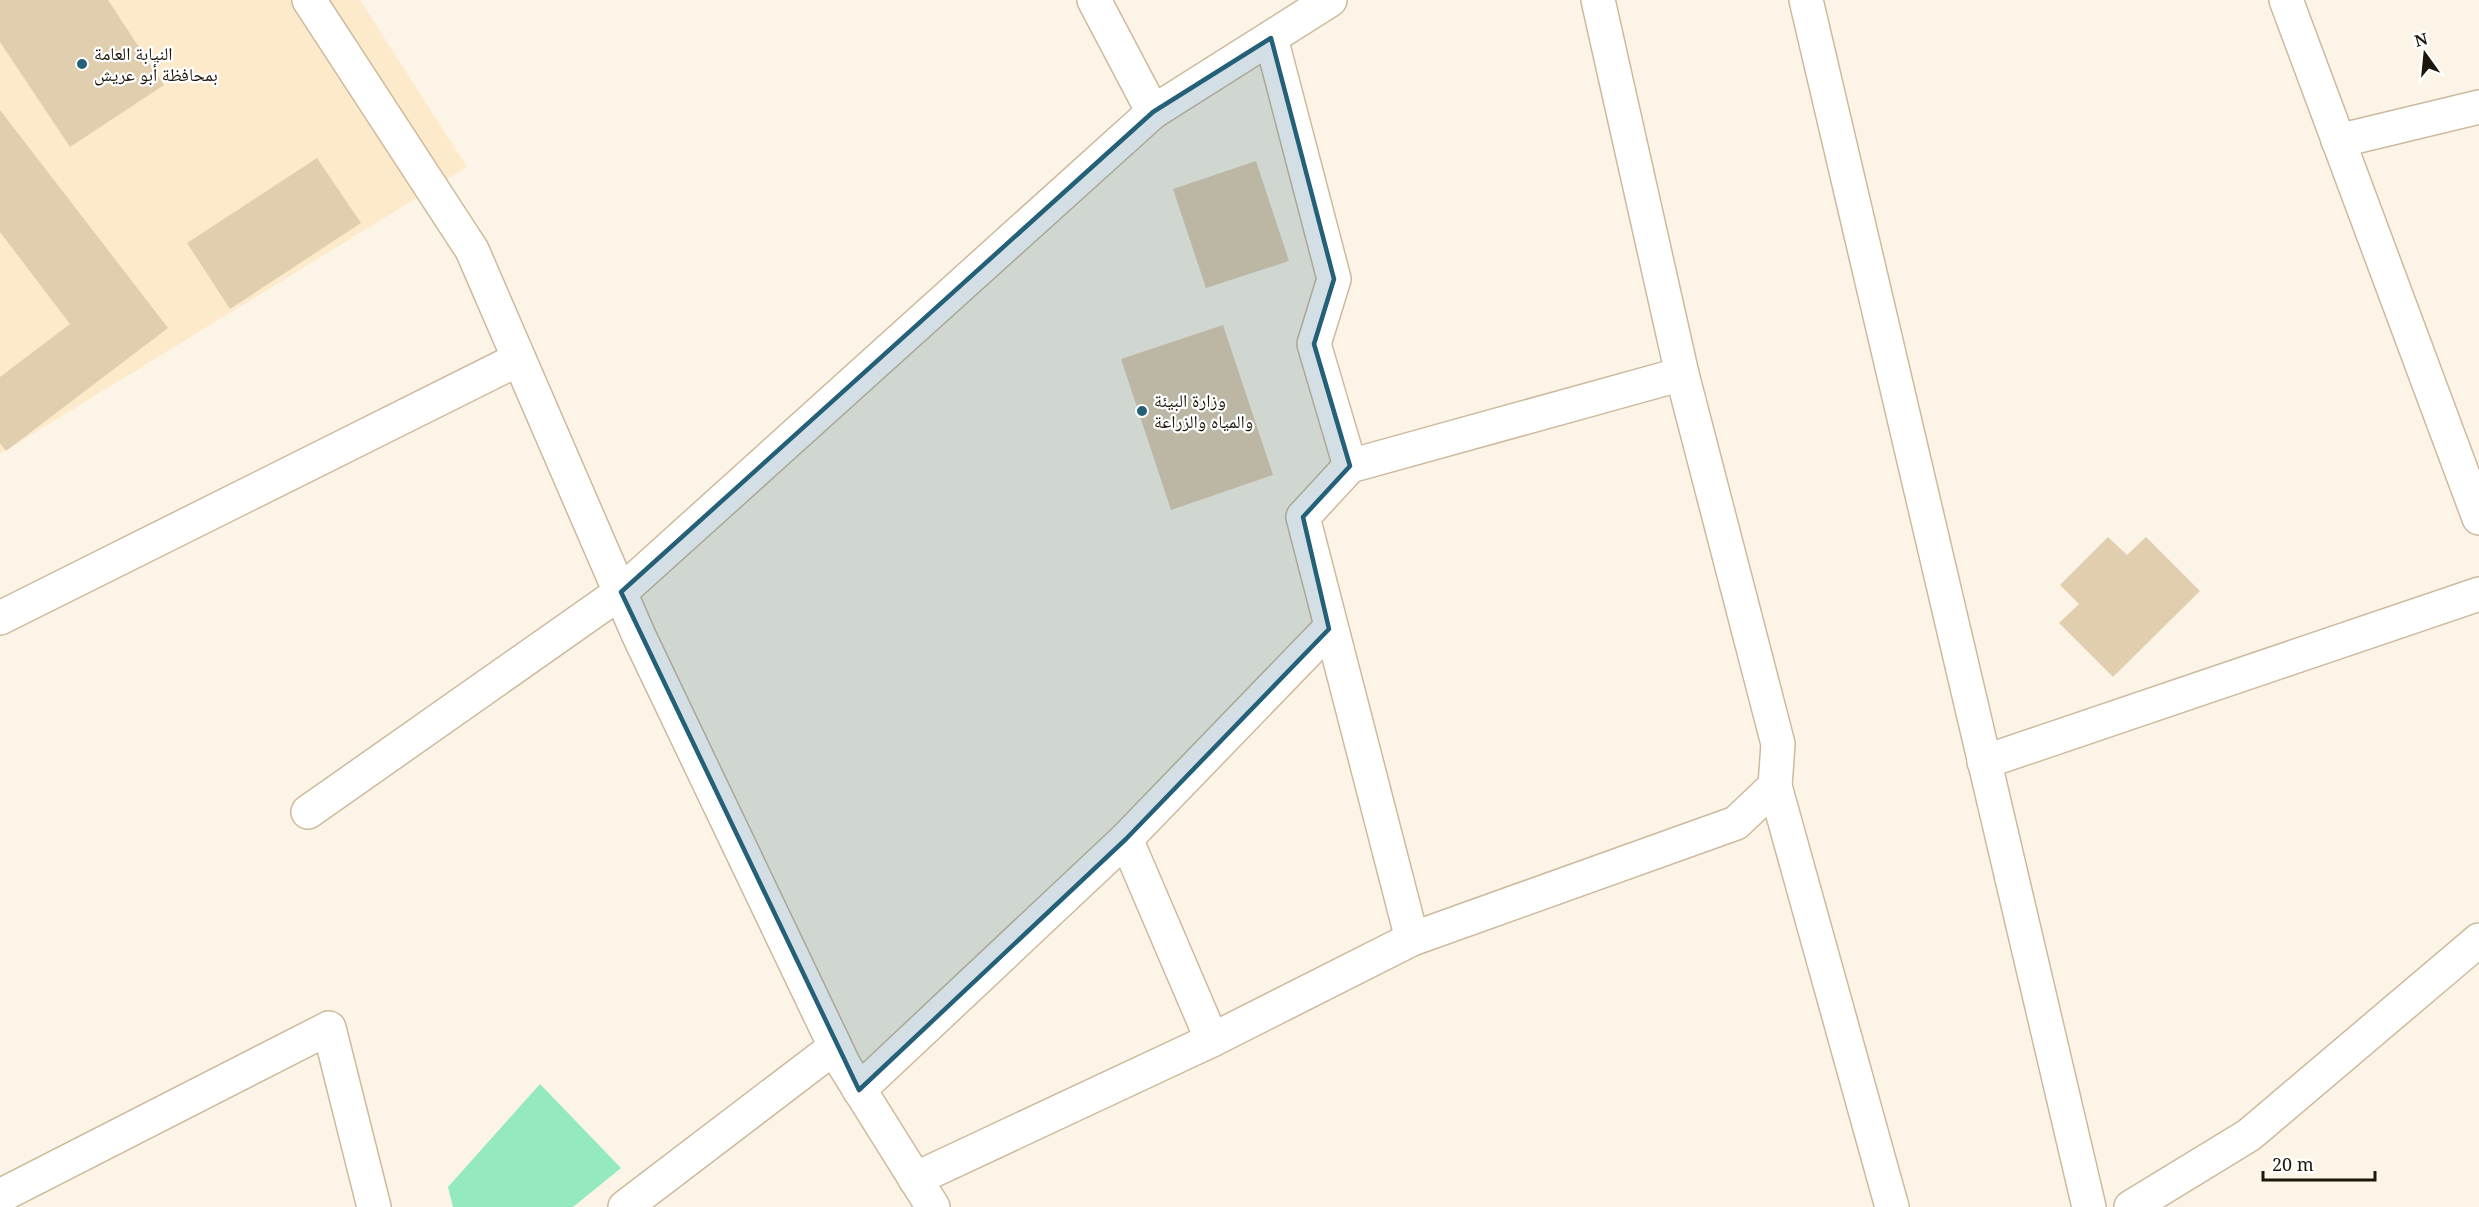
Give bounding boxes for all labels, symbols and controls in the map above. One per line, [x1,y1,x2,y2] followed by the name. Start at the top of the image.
[2395,24,2455,84] north arrow
[2412,27,2430,52] text: N
[94,41,218,86] place label: النيابة العامة بمحافظة أبو عريش
[75,57,89,71] marker: النيابة العامة بمحافظة أبو عريش
[1154,388,1253,433] place label: وزارة البيئة والمياه والزراعة
[1135,404,1149,418] marker: وزارة البيئة والمياه والزراعة
[2263,1144,2376,1182] scale bar
[2272,1152,2314,1176] text: 20 m

